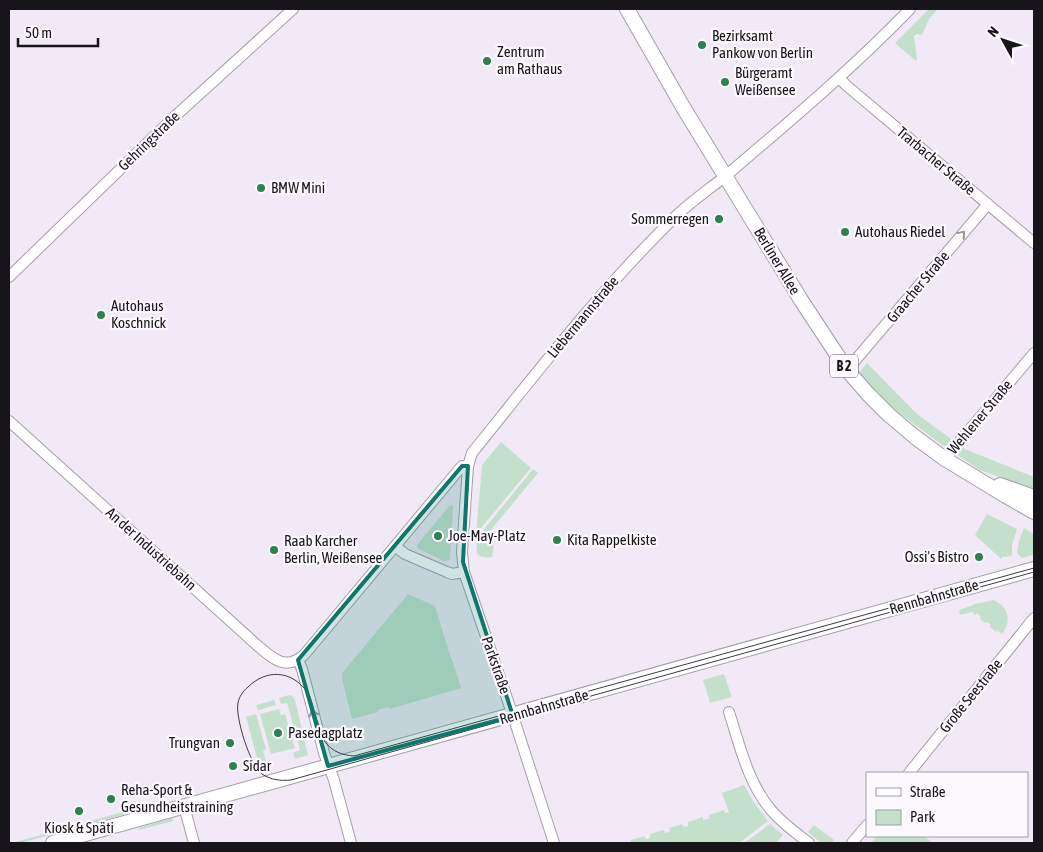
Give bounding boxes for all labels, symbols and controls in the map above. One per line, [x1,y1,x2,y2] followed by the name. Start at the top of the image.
[18,15,98,47] scale bar
[978,15,1028,65] north arrow
[984,23,1002,40] text: N
[25,24,52,41] text: 50 m
[712,27,813,61] place label: Bezirksamt Pankow von Berlin
[696,39,708,51] marker: Bezirksamt Pankow von Berlin
[497,43,562,77] place label: Zentrum am Rathaus
[481,55,493,67] marker: Zentrum am Rathaus
[735,64,796,98] place label: Bürgeramt Weißensee
[719,76,731,88] marker: Bürgeramt Weißensee
[115,107,183,174] street label: Gehringstraße
[894,123,979,198] street label: Trarbacher Straße
[271,179,325,196] place label: BMW Mini
[255,182,267,194] marker: BMW Mini
[631,210,709,227] place label: Sommerregen
[713,213,725,225] marker: Sommerregen
[855,223,945,240] place label: Autohaus Riedel
[751,224,804,297] street label: Berliner Allee
[839,226,851,238] marker: Autohaus Riedel
[957,231,965,240] one-way arrow
[883,247,952,326] street label: Graacher Straße
[544,272,622,361] street label: Liebermannstraße
[111,297,166,331] place label: Autohaus Koschnick
[95,309,107,321] marker: Autohaus Koschnick
[830,354,858,378] road number: B 2
[944,376,1016,457] street label: Wehlener Straße
[103,504,200,594] street label: An der Industriebahn
[448,527,526,544] place label: Joe-May-Platz
[432,530,444,542] marker: Joe-May-Platz
[567,531,657,548] place label: Kita Rappelkiste
[284,532,383,566] place label: Raab Karcher Berlin, Weißensee
[551,534,563,546] marker: Kita Rappelkiste
[268,544,280,556] marker: Raab Karcher Berlin, Weißensee
[905,548,969,565] place label: Ossi's Bistro
[973,551,985,563] marker: Ossi's Bistro
[887,576,981,617] street label: Rennbahnstraße
[479,634,514,696] street label: Parkstraße
[936,655,1006,736] street label: Große Seestraße
[497,686,591,727] street label: Rennbahnstraße
[308,709,319,718] one-way arrow
[288,724,363,741] place label: Pasedagplatz
[272,727,284,739] marker: Pasedagplatz
[169,734,220,751] place label: Trungvan
[224,737,236,749] marker: Trungvan
[243,757,272,774] place label: Sidar
[227,760,239,772] marker: Sidar
[866,772,1028,837] legend
[121,781,234,815] place label: Reha-Sport & Gesundheitstraining
[910,783,946,800] text: Straße
[105,793,117,805] marker: Reha-Sport & Gesundheitstraining
[73,805,85,817] marker: Kiosk & Späti
[910,808,935,825] text: Park
[44,819,114,836] place label: Kiosk & Späti

